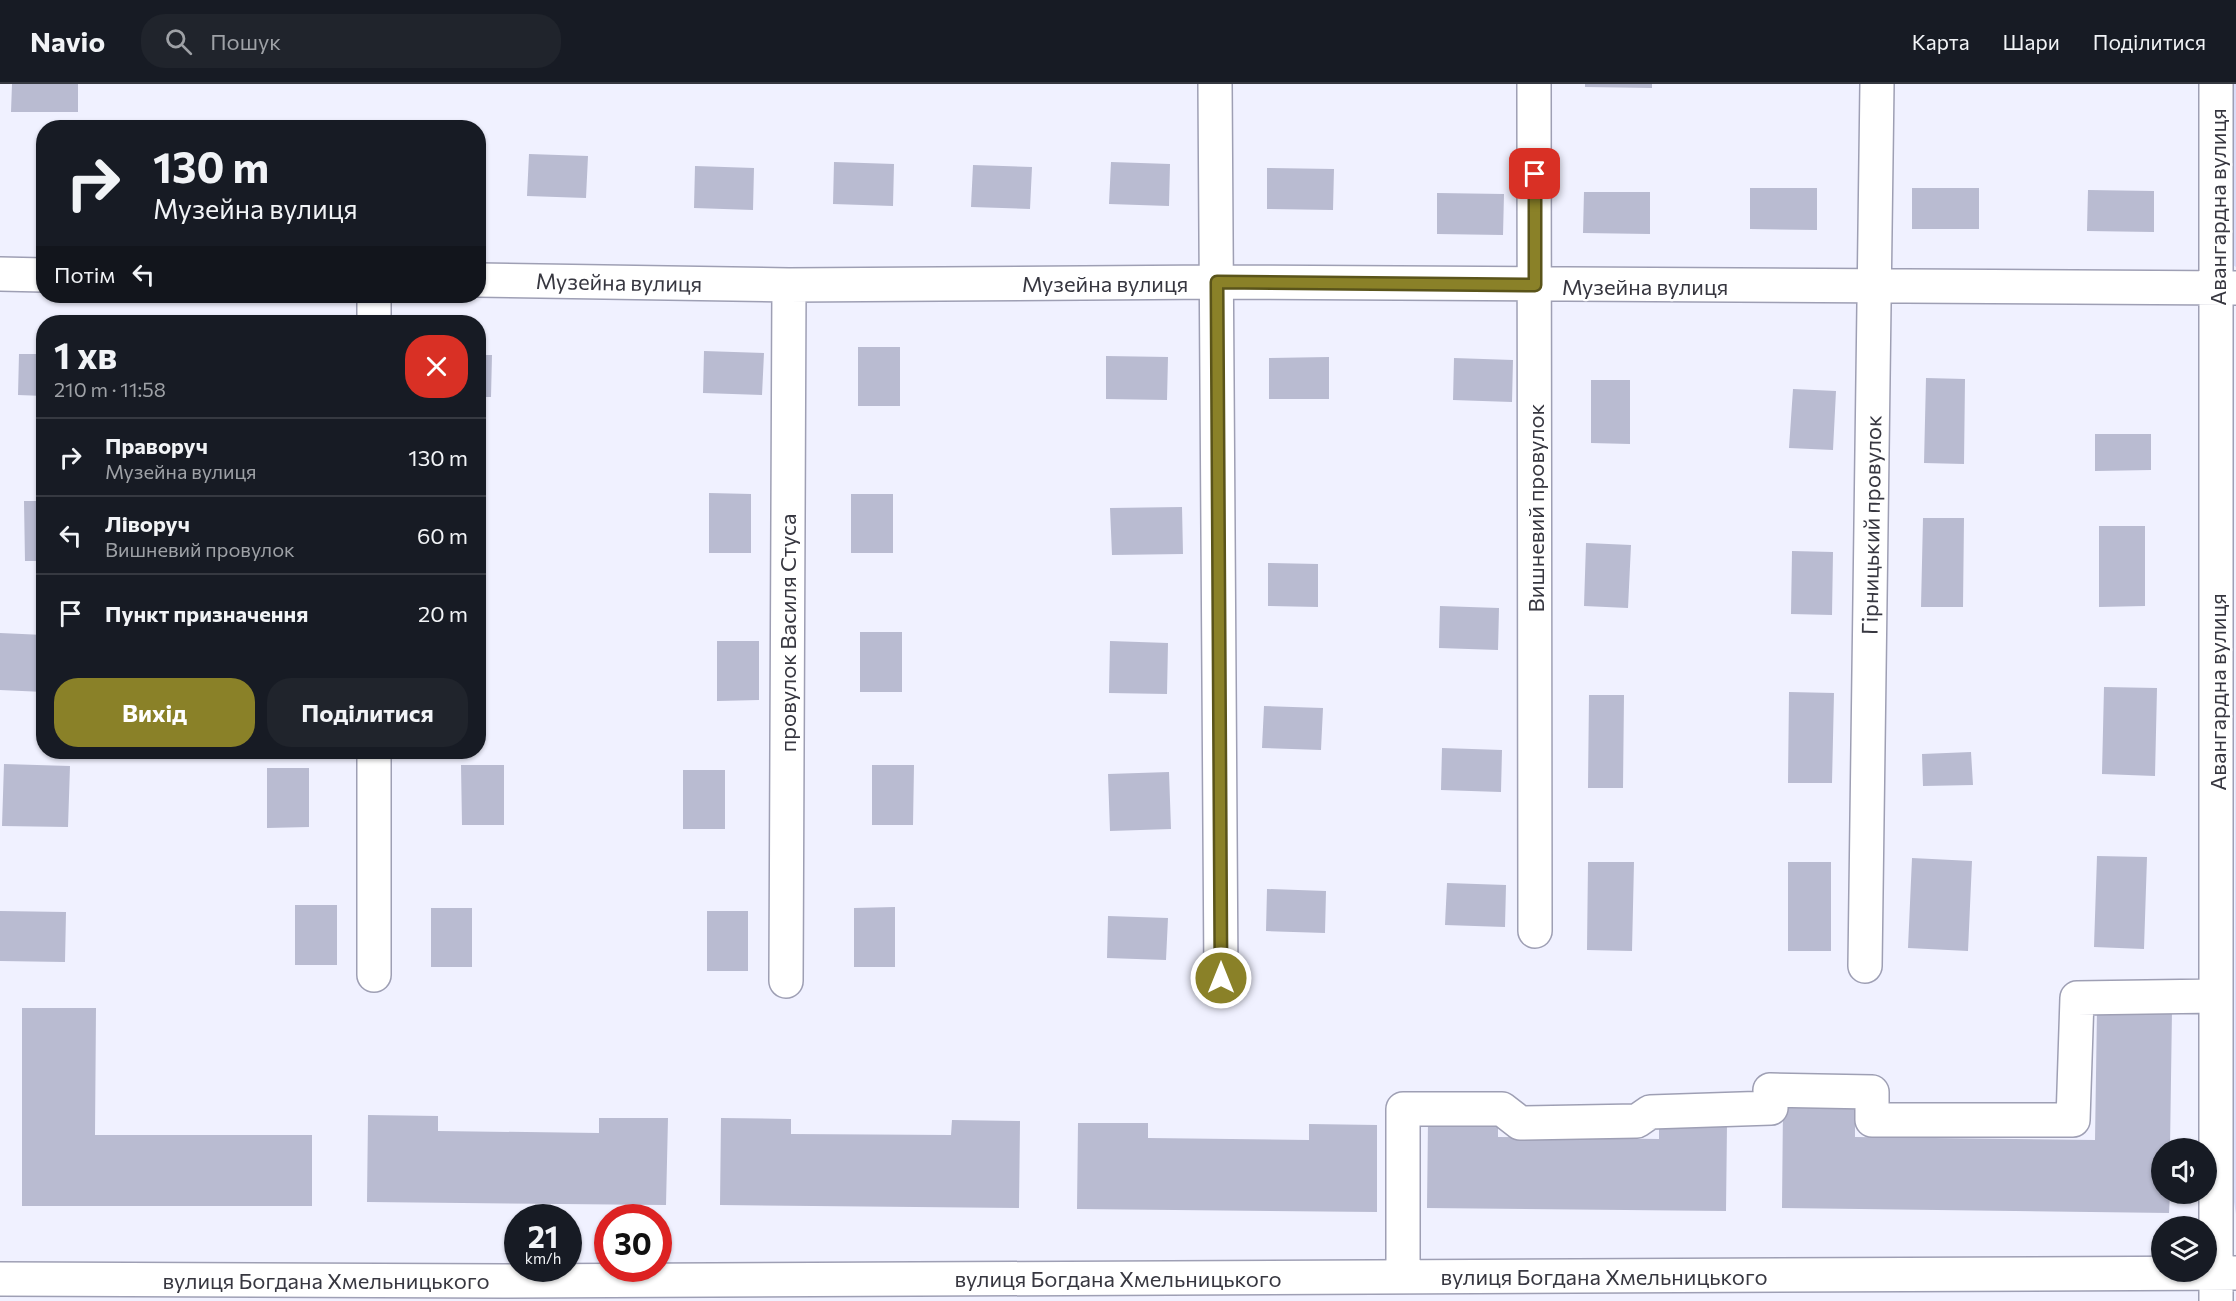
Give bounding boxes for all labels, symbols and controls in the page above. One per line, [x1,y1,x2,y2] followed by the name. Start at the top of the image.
[141,14,561,68] search box
[30,24,105,58] text: Navio
[162,25,195,58] icon: search
[210,28,281,55] text: Пошук
[1912,29,1970,54] text: Карта
[2003,29,2060,54] text: Шари
[2093,29,2206,54] text: Поділитися
[2204,108,2231,306] street label: Авангардна вулиця
[153,140,269,192] text: 130 m
[54,144,132,222] icon: right
[1509,148,1560,199] pin
[1518,157,1551,190] icon: arrive
[153,192,358,225] text: Музейна вулиця
[127,258,160,291] icon: left
[54,261,115,288] text: Потім
[535,267,703,297] street label: Музейна вулиця
[1022,270,1188,297] street label: Музейна вулиця
[1562,273,1728,300] street label: Музейна вулиця
[54,332,117,376] text: 1 хв
[405,335,468,398] button: close
[54,377,166,401] text: 210 m · 11:58
[1522,403,1549,612] street label: Вишневий провулок
[1856,415,1886,635] street label: Гірницький провулок
[105,432,208,459] text: Праворуч
[54,441,87,474] icon: right
[408,444,468,471] text: 130 m
[105,459,257,483] text: Музейна вулиця
[105,510,190,537] text: Ліворуч
[774,514,801,752] street label: провулок Василя Стуса
[54,519,87,552] icon: left
[417,522,468,549] text: 60 m
[105,537,295,561] text: Вишневий провулок
[2204,593,2231,791] street label: Авангардна вулиця
[54,597,87,630] icon: arrive
[105,600,308,627] text: Пункт призначення
[418,600,468,627] text: 20 m
[54,678,255,747] button: Вихід
[267,678,468,747] button: Поділитися
[1189,946,1253,1010] position arrow
[2151,1138,2217,1282] map controls
[2151,1138,2217,1204] button: sound
[594,1204,672,1282] speed limit sign: 30
[2151,1216,2217,1282] button: layers
[528,1217,558,1254] text: 21
[525,1249,561,1267] text: km/h
[1440,1263,1768,1290] street label: вулиця Богдана Хмельницького
[954,1265,1282,1292] street label: вулиця Богдана Хмельницького
[162,1267,490,1294] street label: вулиця Богдана Хмельницького

